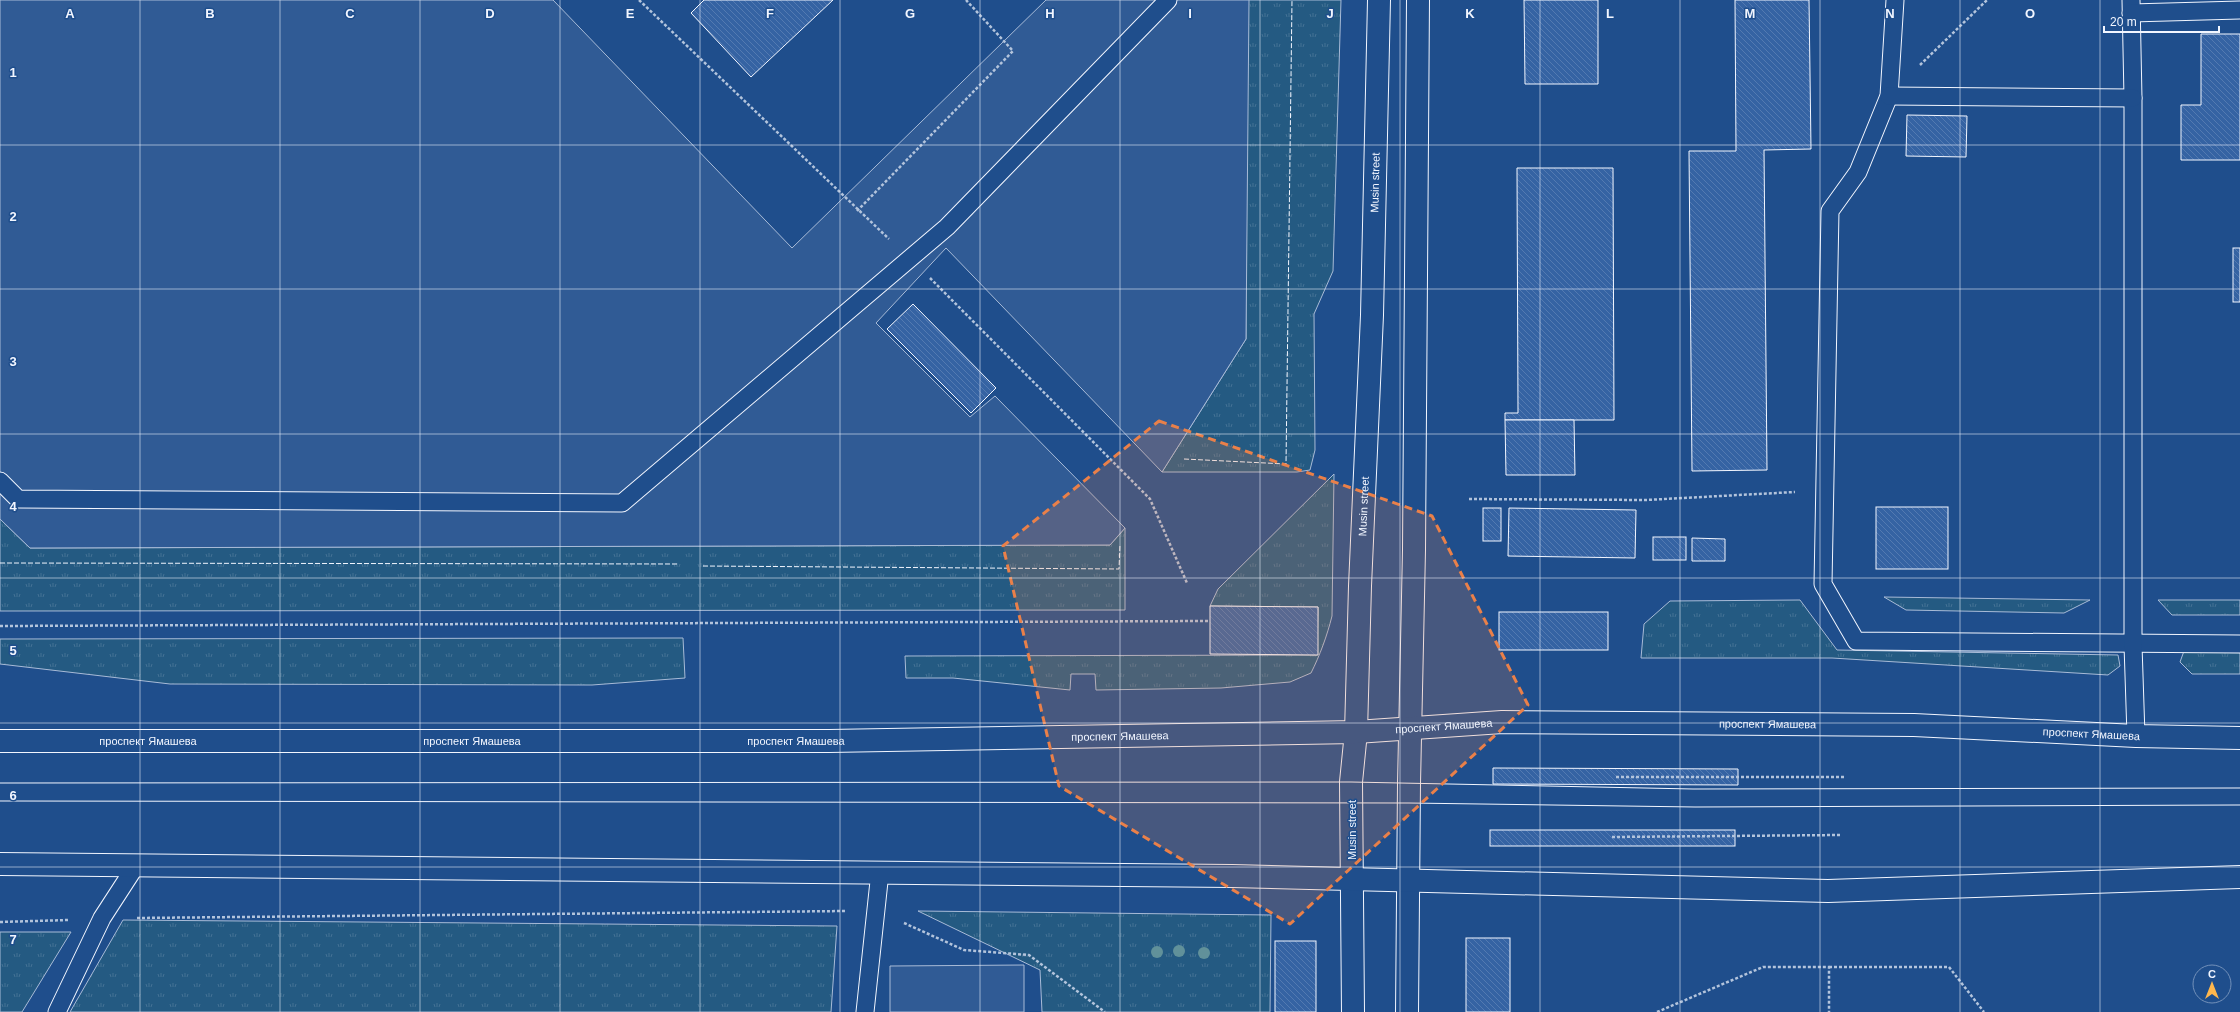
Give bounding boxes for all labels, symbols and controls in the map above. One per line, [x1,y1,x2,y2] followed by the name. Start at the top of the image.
[65,6,75,21] text: A
[205,6,215,21] text: B
[345,6,355,21] text: C
[485,6,495,21] text: D
[626,6,635,21] text: E
[766,6,774,21] text: F
[905,6,915,21] text: G
[1045,6,1055,21] text: H
[1188,6,1192,21] text: I
[1326,6,1334,21] text: J
[1465,6,1475,21] text: K
[1606,6,1614,21] text: L
[1745,6,1755,21] text: M
[1885,6,1895,21] text: N
[2025,6,2035,21] text: O
[2104,8,2219,34] scale bar
[2110,15,2137,29] text: 20 m
[9,65,17,80] text: 1
[1368,152,1382,213] street label: Musin street
[9,209,17,224] text: 2
[9,354,17,369] text: 3
[1356,476,1371,537] street label: Musin street
[9,499,17,514] text: 4
[9,643,17,658] text: 5
[1395,717,1494,735] street label: проспект Ямашева
[1719,718,1817,730] street label: проспект Ямашева
[2042,725,2141,742] street label: проспект Ямашева
[1071,729,1170,743] street label: проспект Ямашева
[99,735,198,747] street label: проспект Ямашева
[423,735,522,747] street label: проспект Ямашева
[747,735,846,747] street label: проспект Ямашева
[9,788,17,803] text: 6
[1346,800,1358,860] street label: Musin street
[9,932,17,947] text: 7
[2192,964,2232,1004] north arrow
[2208,968,2216,980] text: С

